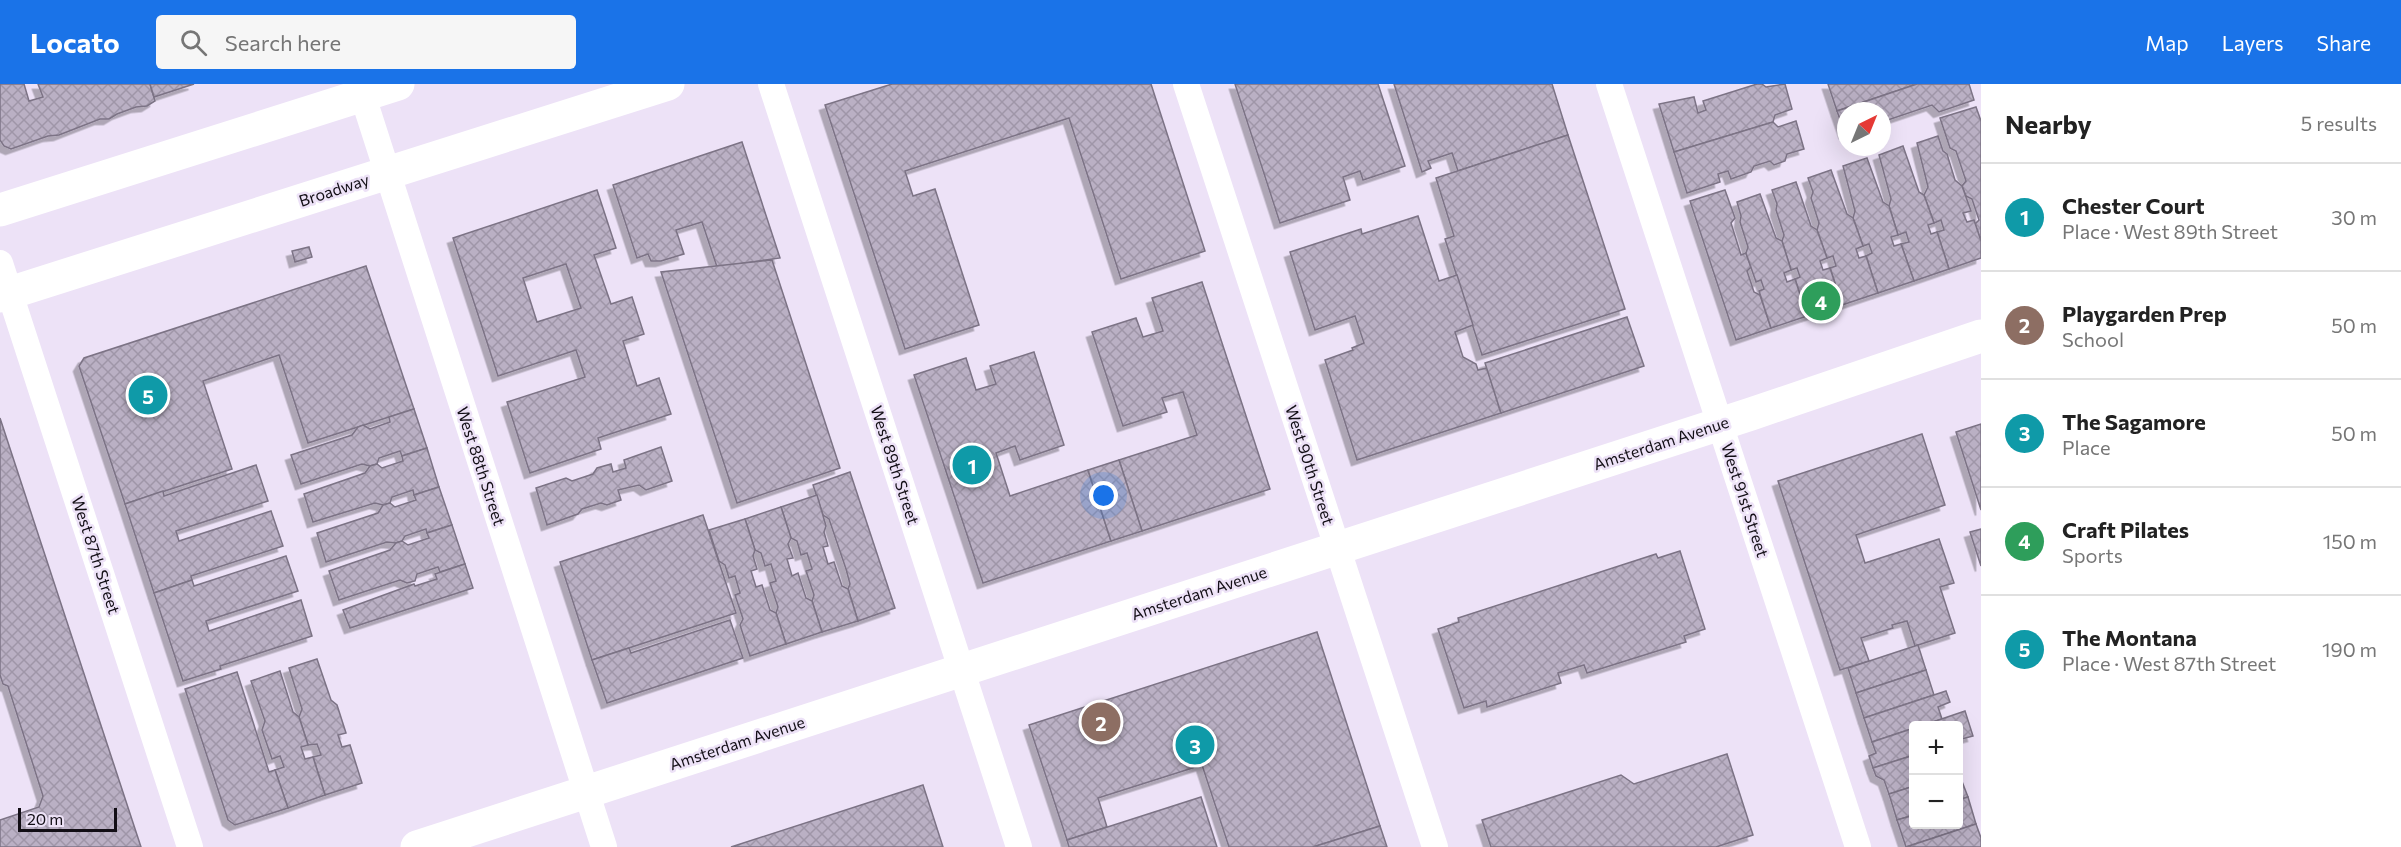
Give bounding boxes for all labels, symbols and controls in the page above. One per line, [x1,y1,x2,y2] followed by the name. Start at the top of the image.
[156,15,576,69] search box
[30,25,120,59] text: Locato
[177,26,210,59] icon: search
[225,29,341,56] text: Search here
[2145,30,2189,55] text: Map
[2222,30,2284,55] text: Layers
[2317,30,2371,55] text: Share
[1837,102,1891,156] north arrow
[2005,108,2092,139] text: Nearby
[2301,111,2377,135] text: 5 results
[296,169,371,210] street label: Broadway
[2062,192,2205,219] text: Chester Court
[2020,205,2029,229] text: 1
[2331,205,2377,229] text: 30 m
[2062,219,2278,243] text: Place · West 89th Street
[1802,278,1840,324] pin: 4
[2062,300,2227,327] text: Playgarden Prep
[2019,313,2030,337] text: 2
[2331,313,2377,337] text: 50 m
[2062,327,2124,351] text: School
[128,372,168,418] pin: 5
[867,403,924,527] street label: West 89th Street
[1282,403,1339,527] street label: West 90th Street
[453,404,510,528] street label: West 88th Street
[2062,408,2206,435] text: The Sagamore
[1591,412,1731,473] street label: Amsterdam Avenue
[2019,421,2030,445] text: 3
[2331,421,2377,445] text: 50 m
[2062,435,2111,459] text: Place
[1718,440,1773,560] street label: West 91st Street
[952,442,992,488] pin: 1
[1089,481,1118,510] your location
[68,494,125,617] street label: West 87th Street
[2062,516,2189,543] text: Craft Pilates
[2018,529,2031,553] text: 4
[2323,529,2377,553] text: 150 m
[2062,543,2123,567] text: Sports
[1129,562,1269,623] street label: Amsterdam Avenue
[2062,624,2197,651] text: The Montana
[2019,637,2030,661] text: 5
[2322,637,2377,661] text: 190 m
[2062,651,2276,675] text: Place · West 87th Street
[1082,700,1120,744] pin: 2
[667,712,807,773] street label: Amsterdam Avenue
[1909,721,1963,829] map controls
[1909,721,1963,775] button: +
[1176,722,1214,768] pin: 3
[1909,775,1963,829] button: −
[18,805,117,832] scale bar
[27,809,63,828] text: 20 m

